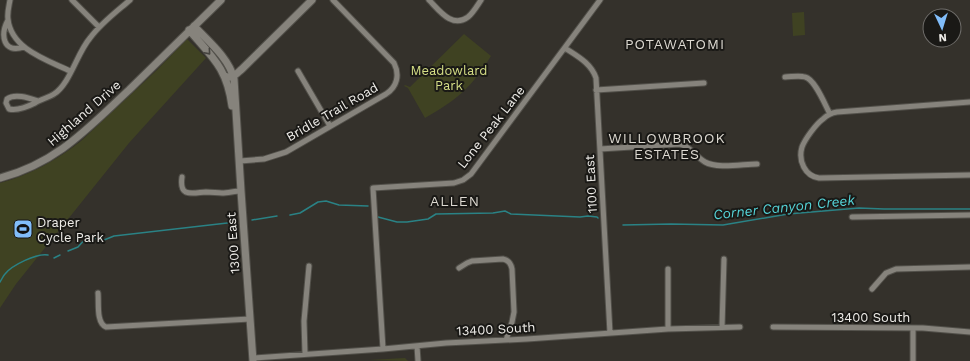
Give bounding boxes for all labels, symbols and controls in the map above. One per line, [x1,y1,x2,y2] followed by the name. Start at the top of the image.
[922,8,962,48] north arrow
[938,31,947,44] text: N
[625,36,725,52] district label: POTAWATOMI
[203,47,211,55] one-way arrow
[410,63,488,93] park label: Meadowlard Park
[44,77,124,149] street label: Highland Drive
[283,80,381,144] street label: Bridle Trail Road
[454,83,528,171] street label: Lone Peak Lane
[608,130,726,162] district label: WILLOWBROOK ESTATES
[582,154,600,214] street label: 1100 East
[712,192,856,222] water label: Corner Canyon Creek
[430,193,480,209] district label: ALLEN
[223,211,243,274] street label: 1300 East
[37,215,104,245] place label: Draper Cycle Park
[12,218,34,240] sports icon: Draper Cycle Park
[832,310,910,325] street label: 13400 South
[456,319,536,339] street label: 13400 South

